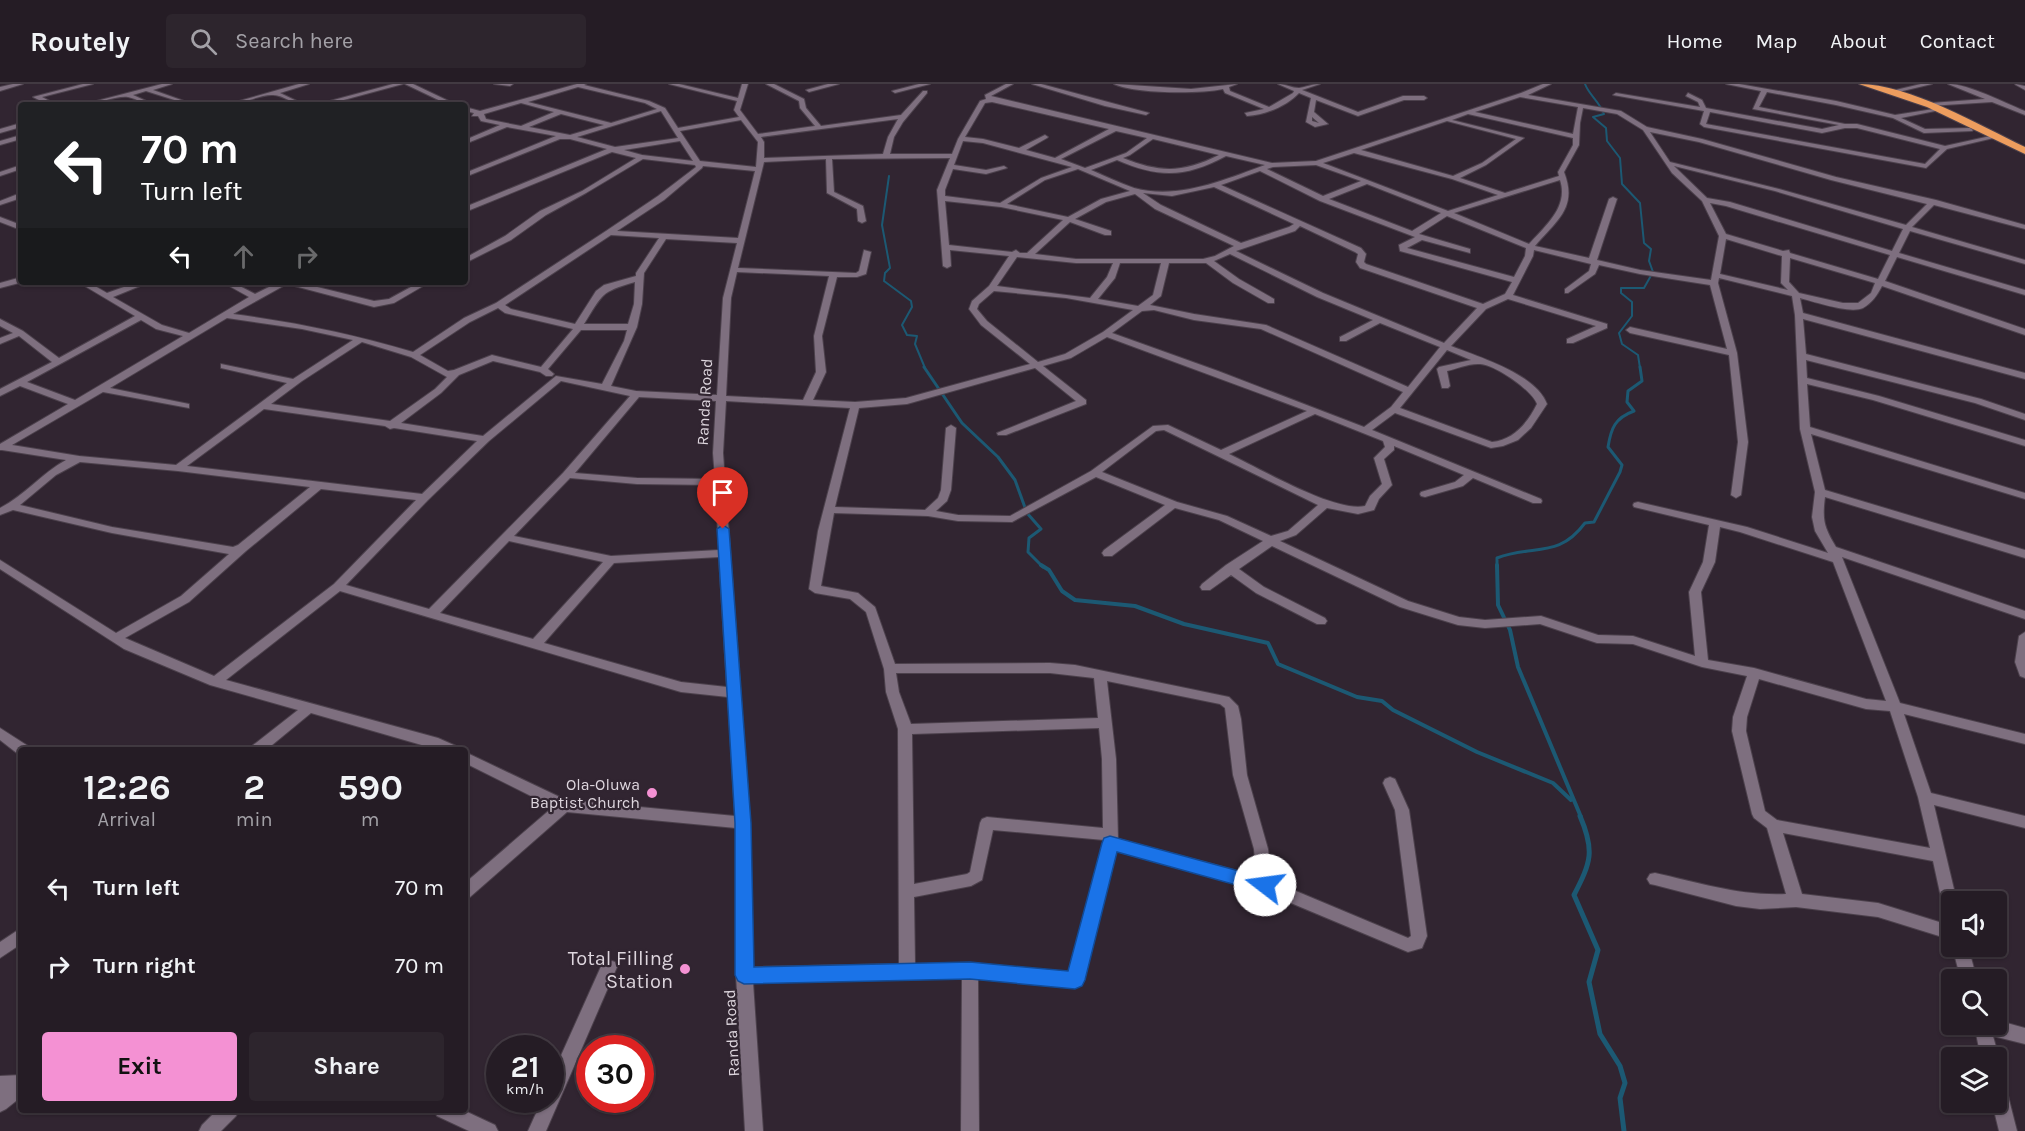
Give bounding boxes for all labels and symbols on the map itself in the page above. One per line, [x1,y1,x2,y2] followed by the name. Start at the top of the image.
[693,358,716,446] street label: Randa Road
[697,467,748,529] pin
[530,775,640,812] place label: Ola-Oluwa Baptist Church
[645,786,659,800] marker: Ola-Oluwa Baptist Church
[1233,853,1297,917] position arrow
[568,947,673,993] place label: Total Filling Station
[678,962,692,976] marker: Total Filling Station
[720,989,743,1077] street label: Randa Road
[576,1035,654,1113] speed limit sign: 30

